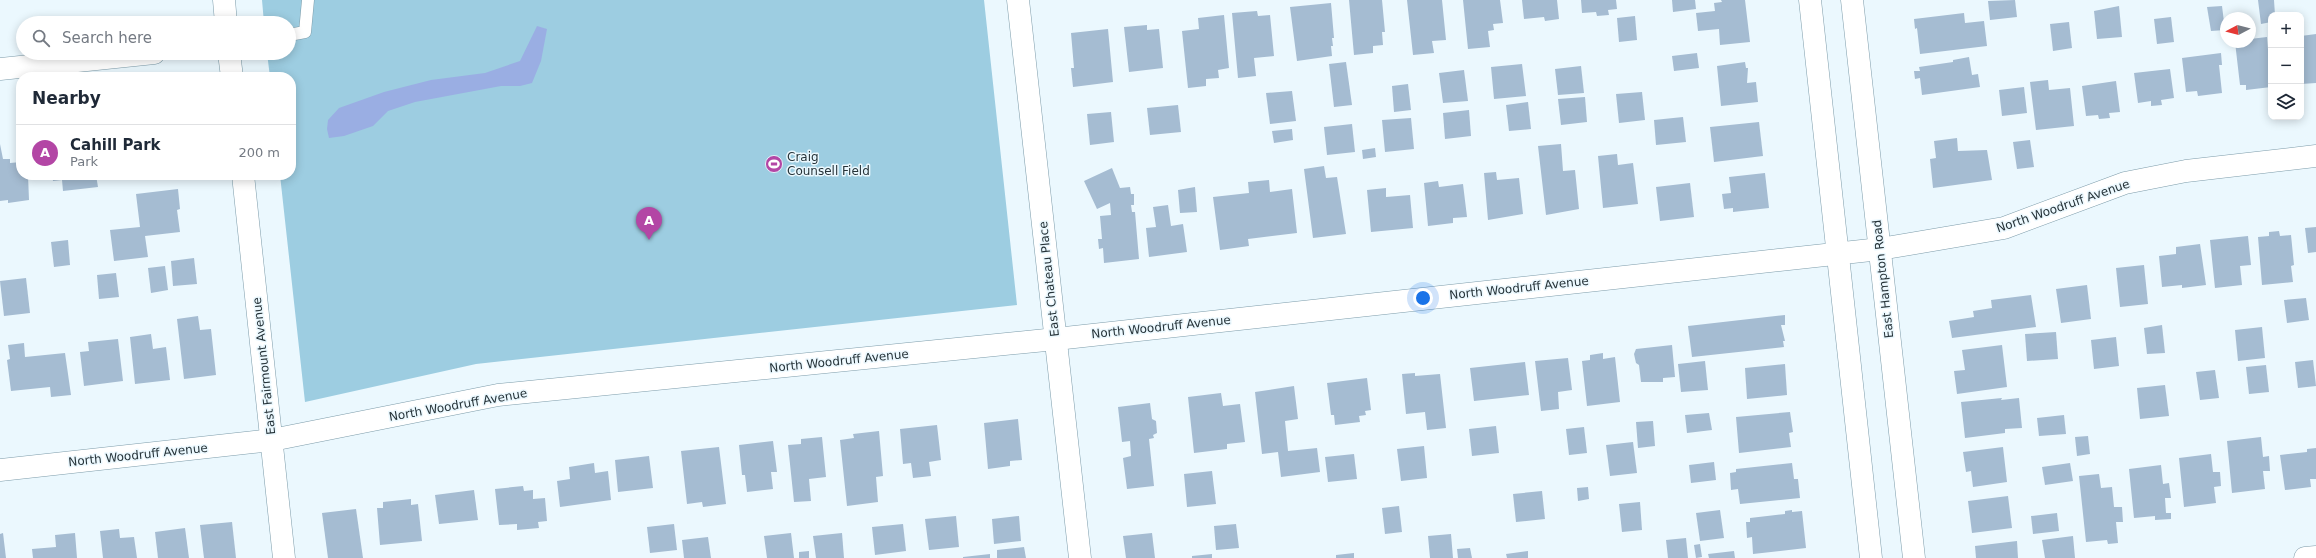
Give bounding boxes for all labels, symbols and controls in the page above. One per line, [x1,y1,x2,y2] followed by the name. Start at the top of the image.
[2220,12,2256,48] north arrow
[2268,12,2304,120] map controls
[2268,12,2304,48] button: +
[16,16,296,60] search box
[30,27,52,49] icon: search
[62,29,152,47] text: Search here
[2268,48,2304,84] button: −
[2268,84,2304,120] button: layers
[32,88,101,108] text: Nearby
[70,136,161,154] text: Cahill Park
[40,145,50,160] text: A
[238,145,280,160] text: 200 m
[787,150,870,178] place label: Craig Counsell Field
[70,154,98,169] text: Park
[764,154,784,174] sports icon: Craig Counsell Field
[1995,177,2131,235] street label: North Woodruff Avenue
[636,207,662,240] pin: A
[1870,219,1896,339] street label: East Hampton Road
[1036,221,1062,337] street label: East Chateau Place
[1449,274,1589,302] street label: North Woodruff Avenue
[1413,288,1433,308] your location
[250,297,278,435] street label: East Fairmount Avenue
[1091,313,1231,341] street label: North Woodruff Avenue
[769,347,909,375] street label: North Woodruff Avenue
[388,386,528,424] street label: North Woodruff Avenue
[68,441,208,469] street label: North Woodruff Avenue

